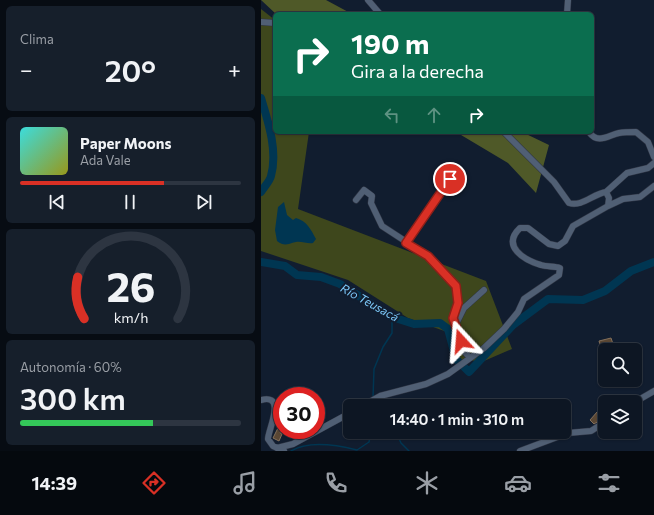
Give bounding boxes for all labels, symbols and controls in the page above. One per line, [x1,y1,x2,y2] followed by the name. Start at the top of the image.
[351,26,429,60] text: 190 m
[285,28,337,80] icon: right
[20,31,54,47] text: Clima
[105,51,156,88] text: 20°
[20,56,33,83] text: −
[228,56,241,83] text: +
[351,60,484,82] text: Gira a la derecha
[381,104,403,126] icon: left
[423,104,445,126] icon: ahead
[465,104,487,126] icon: right
[80,134,171,152] text: Paper Moons
[80,152,131,168] text: Ada Vale
[433,162,467,196] pin
[439,168,461,190] icon: arrive
[46,191,68,213] icon: previous
[119,191,141,213] icon: pause
[193,191,215,213] icon: next
[106,260,155,311] text: 26
[338,280,402,324] water label: Río Teusacá
[113,308,148,326] text: km/h
[440,320,482,362] position arrow
[598,343,642,439] map controls
[598,343,642,387] button: search
[20,359,122,375] text: Autonomía · 60%
[20,379,126,416] text: 300 km
[273,387,325,439] speed limit sign: 30
[598,395,642,439] button: layers
[390,410,524,428] text: 14:40 · 1 min · 310 m
[140,469,168,497] icon: directions
[231,469,259,497] icon: music
[322,469,350,497] icon: phone
[413,469,441,497] icon: climate
[504,469,532,497] icon: car
[595,469,623,497] icon: filters
[31,472,77,494] text: 14:39

